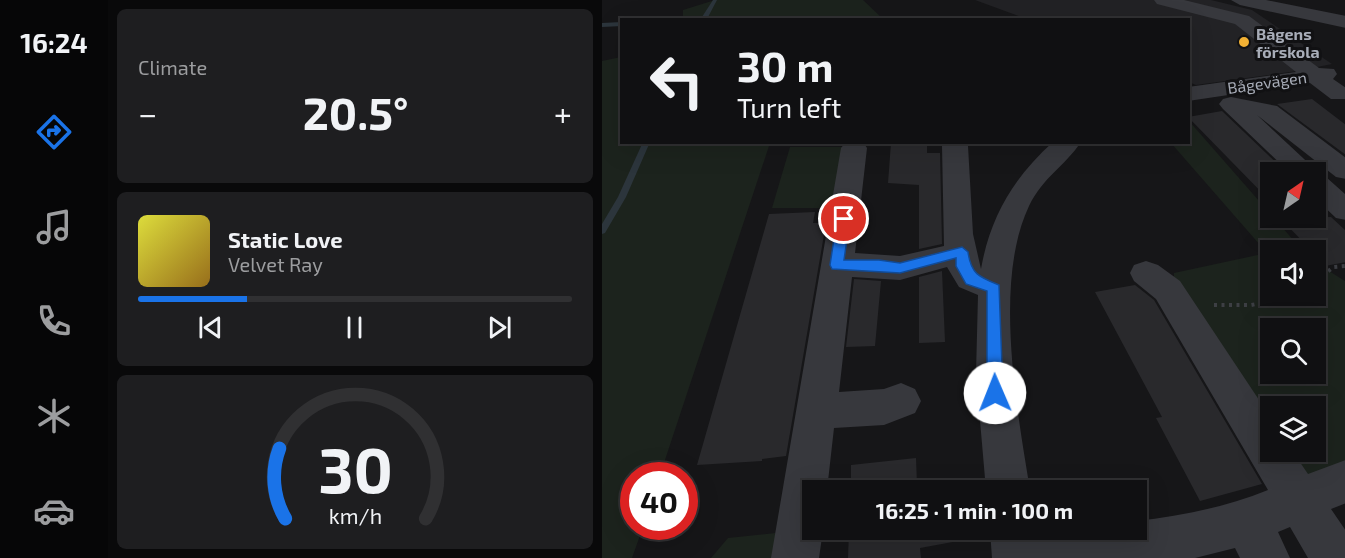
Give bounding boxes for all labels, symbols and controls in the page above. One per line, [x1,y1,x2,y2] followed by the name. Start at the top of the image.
[1256,24,1320,61] place label: Bågens förskola
[20,26,88,58] text: 16:24
[1237,35,1251,49] marker: Bågens förskola
[737,40,833,90] text: 30 m
[638,42,716,120] icon: left
[138,55,207,79] text: Climate
[1226,67,1308,97] street label: Bågevägen
[303,85,408,139] text: 20.5°
[737,91,841,123] text: Turn left
[138,93,157,133] text: −
[554,93,572,133] text: +
[33,111,75,153] icon: directions
[1260,162,1326,228] north arrow
[1260,162,1326,462] map controls
[818,193,869,244] pin
[827,202,860,235] icon: arrive
[33,206,75,248] icon: music
[228,226,343,252] text: Static Love
[1260,240,1326,306] button: sound
[228,252,323,276] text: Velvet Ray
[33,300,75,342] icon: phone
[194,311,227,344] icon: previous
[338,311,371,344] icon: pause
[483,311,516,344] icon: next
[1260,318,1326,384] button: search
[963,361,1027,425] position arrow
[33,395,75,437] icon: climate
[1260,396,1326,462] button: layers
[318,431,392,506] text: 30
[620,462,698,540] speed limit sign: 40
[33,490,75,532] icon: car
[876,497,1073,523] text: 16:25 · 1 min · 100 m
[328,503,382,528] text: km/h

